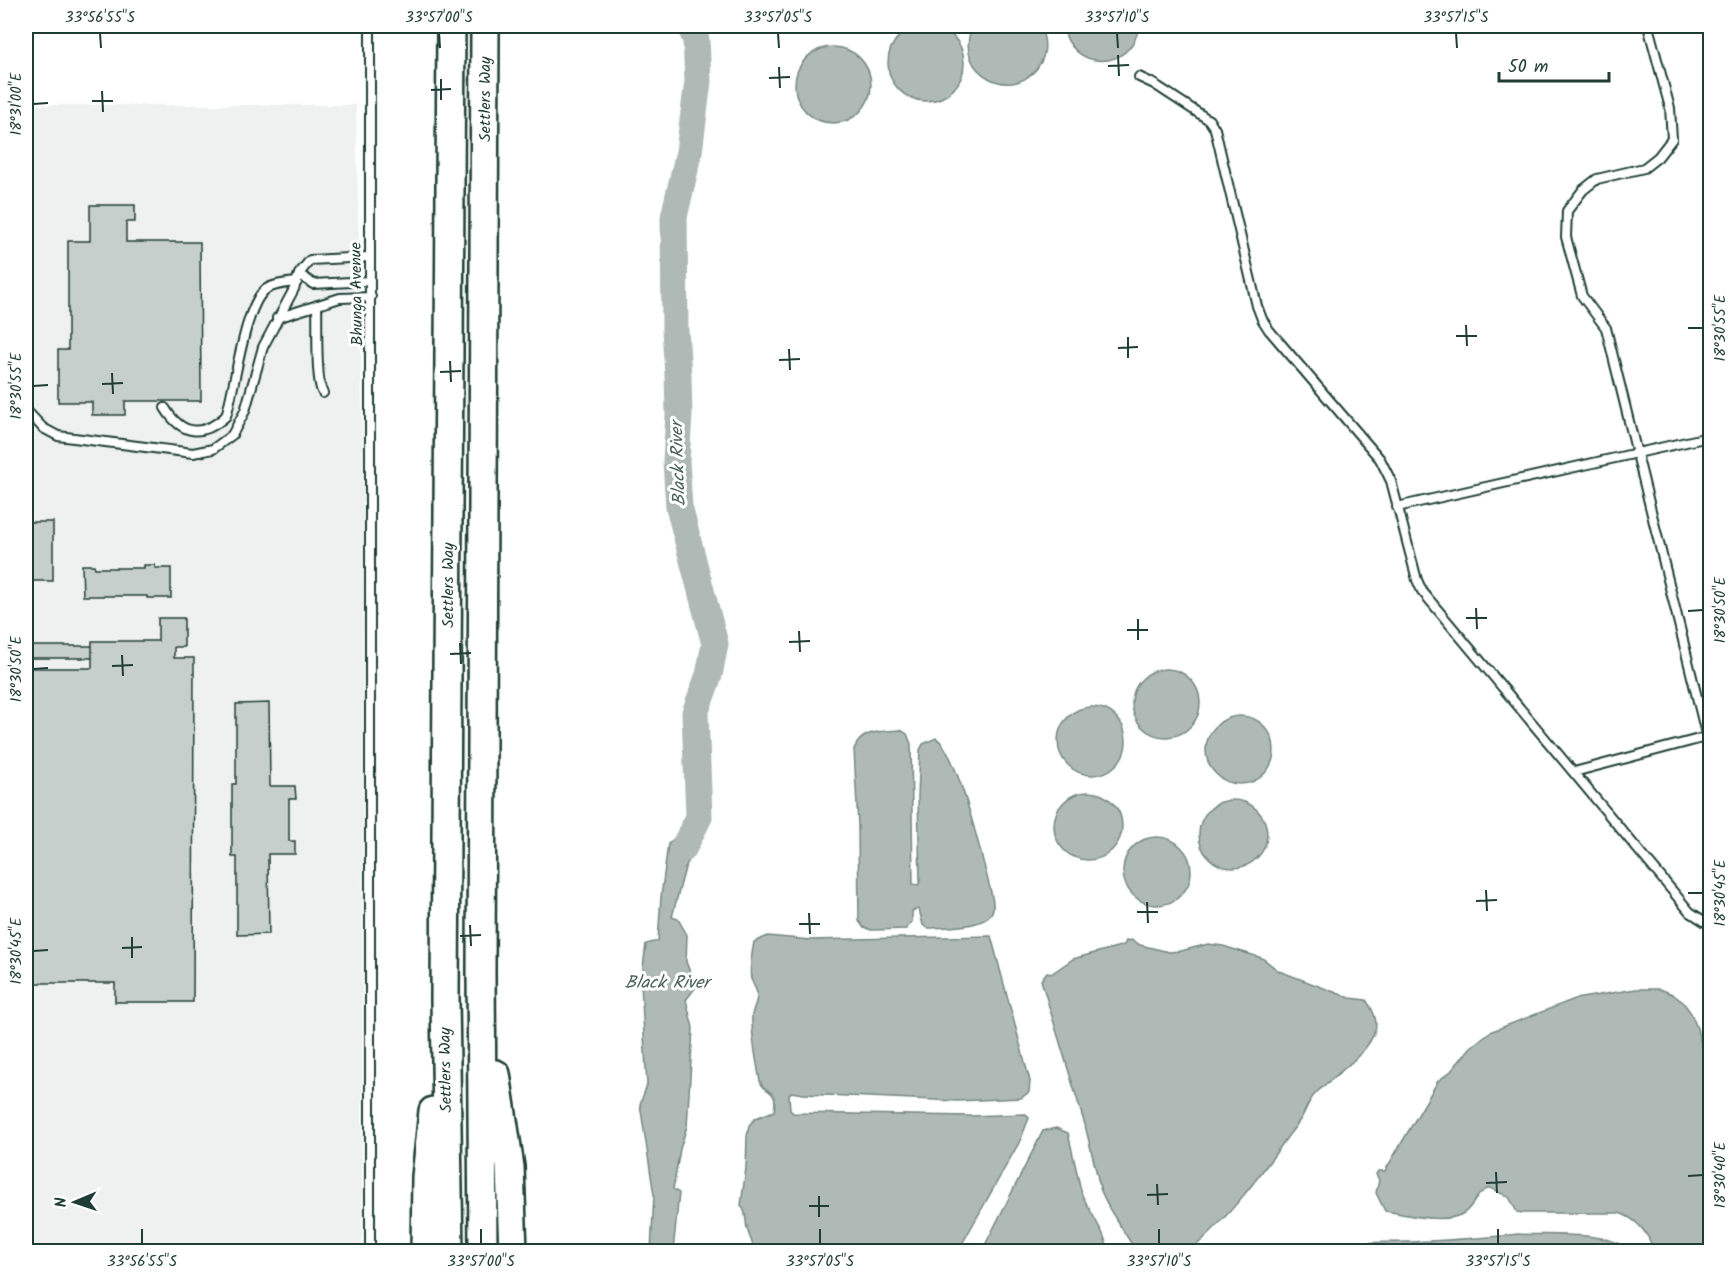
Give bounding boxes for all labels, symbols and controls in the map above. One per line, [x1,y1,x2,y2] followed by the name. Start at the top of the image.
[65,6,135,30] text: 33°56'55"S
[405,6,473,30] text: 33°57'00"S
[744,6,812,30] text: 33°57'05"S
[1085,6,1149,30] text: 33°57'10"S
[1423,6,1489,30] text: 33°57'15"S
[1499,45,1608,83] scale bar
[1508,53,1548,82] text: 50 m
[473,56,498,142] street label: Settlers Way
[5,71,29,136] text: 18°31'00"E
[344,242,370,346] street label: Bhunga Avenue
[1709,293,1733,361] text: 18°30'55"E
[5,351,29,419] text: 18°30'55"E
[663,417,695,507] water label: Black River
[436,542,461,628] street label: Settlers Way
[1709,576,1733,643] text: 18°30'50"E
[5,635,29,702] text: 18°30'50"E
[1709,858,1733,927] text: 18°30'45"E
[5,916,29,985] text: 18°30'45"E
[625,969,713,998] water label: Black River
[433,1027,459,1113] street label: Settlers Way
[1709,1140,1733,1208] text: 18°30'40"E
[45,1172,105,1232] north arrow
[49,1197,74,1208] text: N
[107,1250,177,1274] text: 33°56'55"S
[447,1250,515,1274] text: 33°57'00"S
[786,1250,854,1274] text: 33°57'05"S
[1127,1250,1191,1274] text: 33°57'10"S
[1465,1250,1531,1274] text: 33°57'15"S

